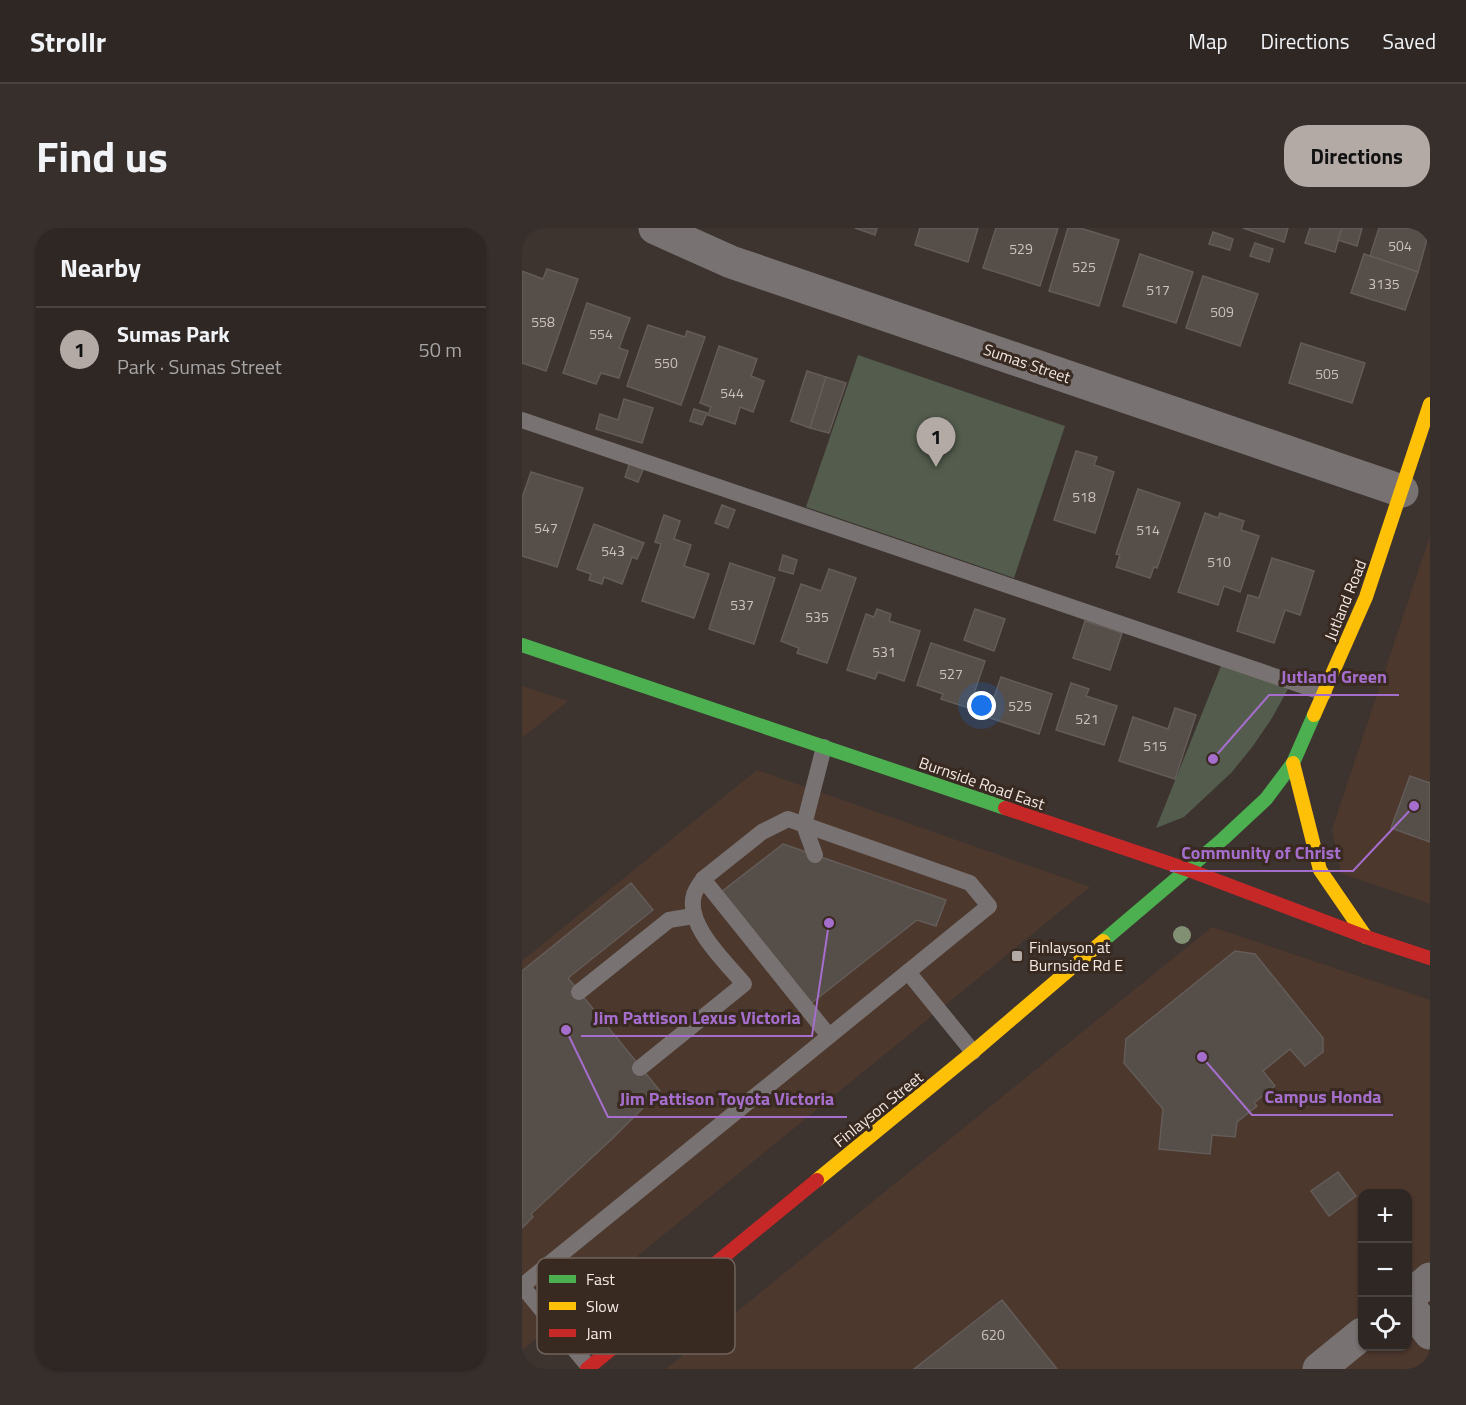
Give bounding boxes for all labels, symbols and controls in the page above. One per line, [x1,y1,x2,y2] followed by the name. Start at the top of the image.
[30,20,106,63] text: Strollr
[1188,25,1228,57] text: Map
[1261,25,1350,57] text: Directions
[1383,25,1436,57] text: Saved
[36,124,168,188] text: Find us
[1284,125,1430,187] button: Directions
[1388,235,1412,256] house number: 504
[1009,238,1033,259] house number: 529
[60,248,141,287] text: Nearby
[1072,256,1096,277] house number: 525
[1368,273,1400,294] house number: 3135
[1146,279,1170,300] house number: 517
[1210,301,1234,322] house number: 509
[531,311,555,332] house number: 558
[117,317,230,351] text: Sumas Park
[589,323,613,344] house number: 554
[74,334,85,365] text: 1
[418,334,462,365] text: 50 m
[980,337,1074,389] street label: Sumas Street
[117,351,282,382] text: Park · Sumas Street
[654,352,678,373] house number: 550
[1315,363,1339,384] house number: 505
[720,382,744,403] house number: 544
[916,418,956,467] pin: 1
[1072,486,1096,507] house number: 518
[534,517,558,538] house number: 547
[1136,519,1160,540] house number: 514
[601,540,625,561] house number: 543
[1207,551,1231,572] house number: 510
[1318,556,1372,644] street label: Jutland Road
[730,594,754,615] house number: 537
[805,606,829,627] house number: 535
[872,641,896,662] house number: 531
[1269,659,1399,695] callout: Jutland Green
[939,663,963,684] house number: 527
[1281,663,1387,690] text: Jutland Green
[967,691,996,720] your location
[1008,695,1032,716] house number: 525
[1075,708,1099,729] house number: 521
[1143,735,1167,756] house number: 515
[916,750,1048,816] street label: Burnside Road East
[1170,835,1353,871] callout: Community of Christ
[1181,839,1341,866] text: Community of Christ
[1029,935,1123,977] place label: Finlayson at Burnside Rd E
[1010,949,1024,963] marker: Finlayson at Burnside Rd E
[581,1000,812,1036] callout: Jim Pattison Lexus Victoria
[593,1004,801,1031] text: Jim Pattison Lexus Victoria
[828,1065,928,1153] street label: Finlayson Street
[1252,1079,1393,1115] callout: Campus Honda
[608,1081,847,1117] callout: Jim Pattison Toyota Victoria
[1265,1083,1381,1110] text: Campus Honda
[620,1085,834,1112] text: Jim Pattison Toyota Victoria
[1358,1189,1412,1351] map controls
[1358,1189,1412,1243] button: +
[1358,1243,1412,1297] button: −
[537,1258,735,1354] legend
[586,1267,615,1291] text: Fast
[586,1294,619,1318] text: Slow
[1358,1297,1412,1351] button: locate
[586,1321,612,1345] text: Jam
[981,1324,1005,1345] house number: 620

